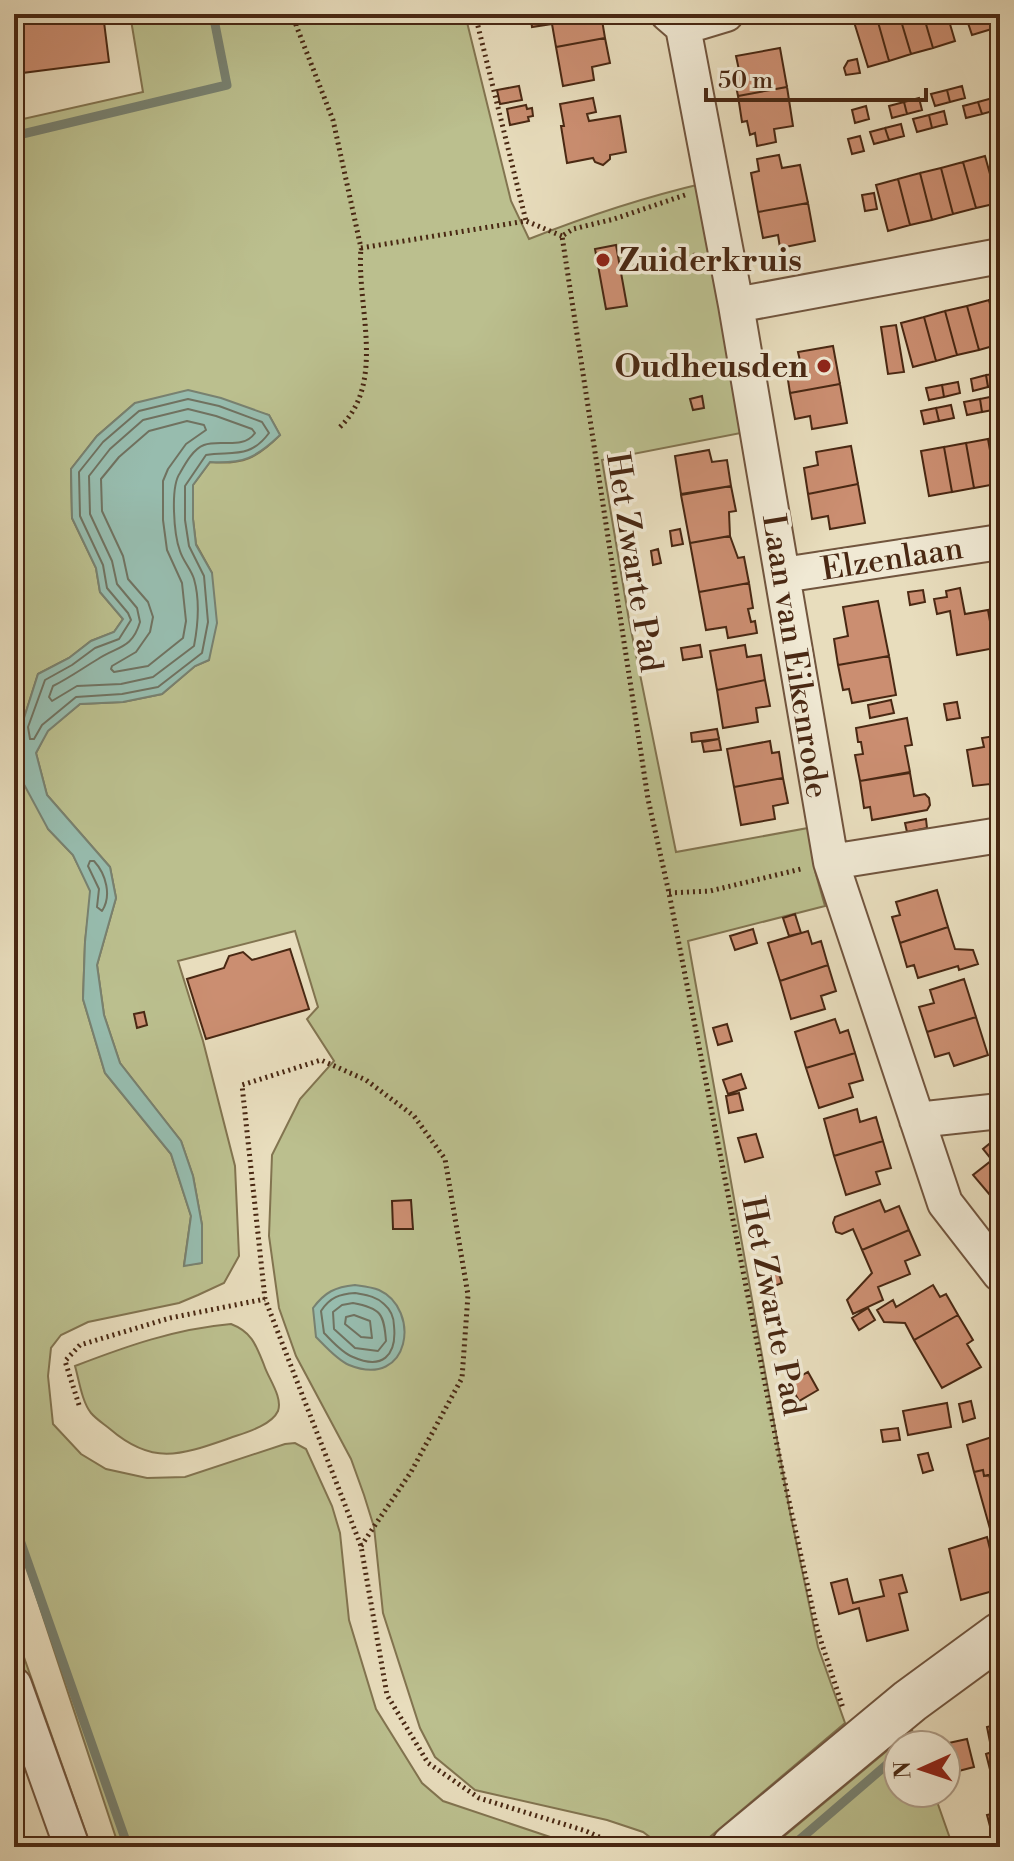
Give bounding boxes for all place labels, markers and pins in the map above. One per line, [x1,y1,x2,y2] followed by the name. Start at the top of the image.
[619,241,802,281] place label: Zuiderkruis
[594,251,612,269] marker: Zuiderkruis
[614,347,808,387] place label: Oudheusden
[815,357,833,375] marker: Oudheusden

